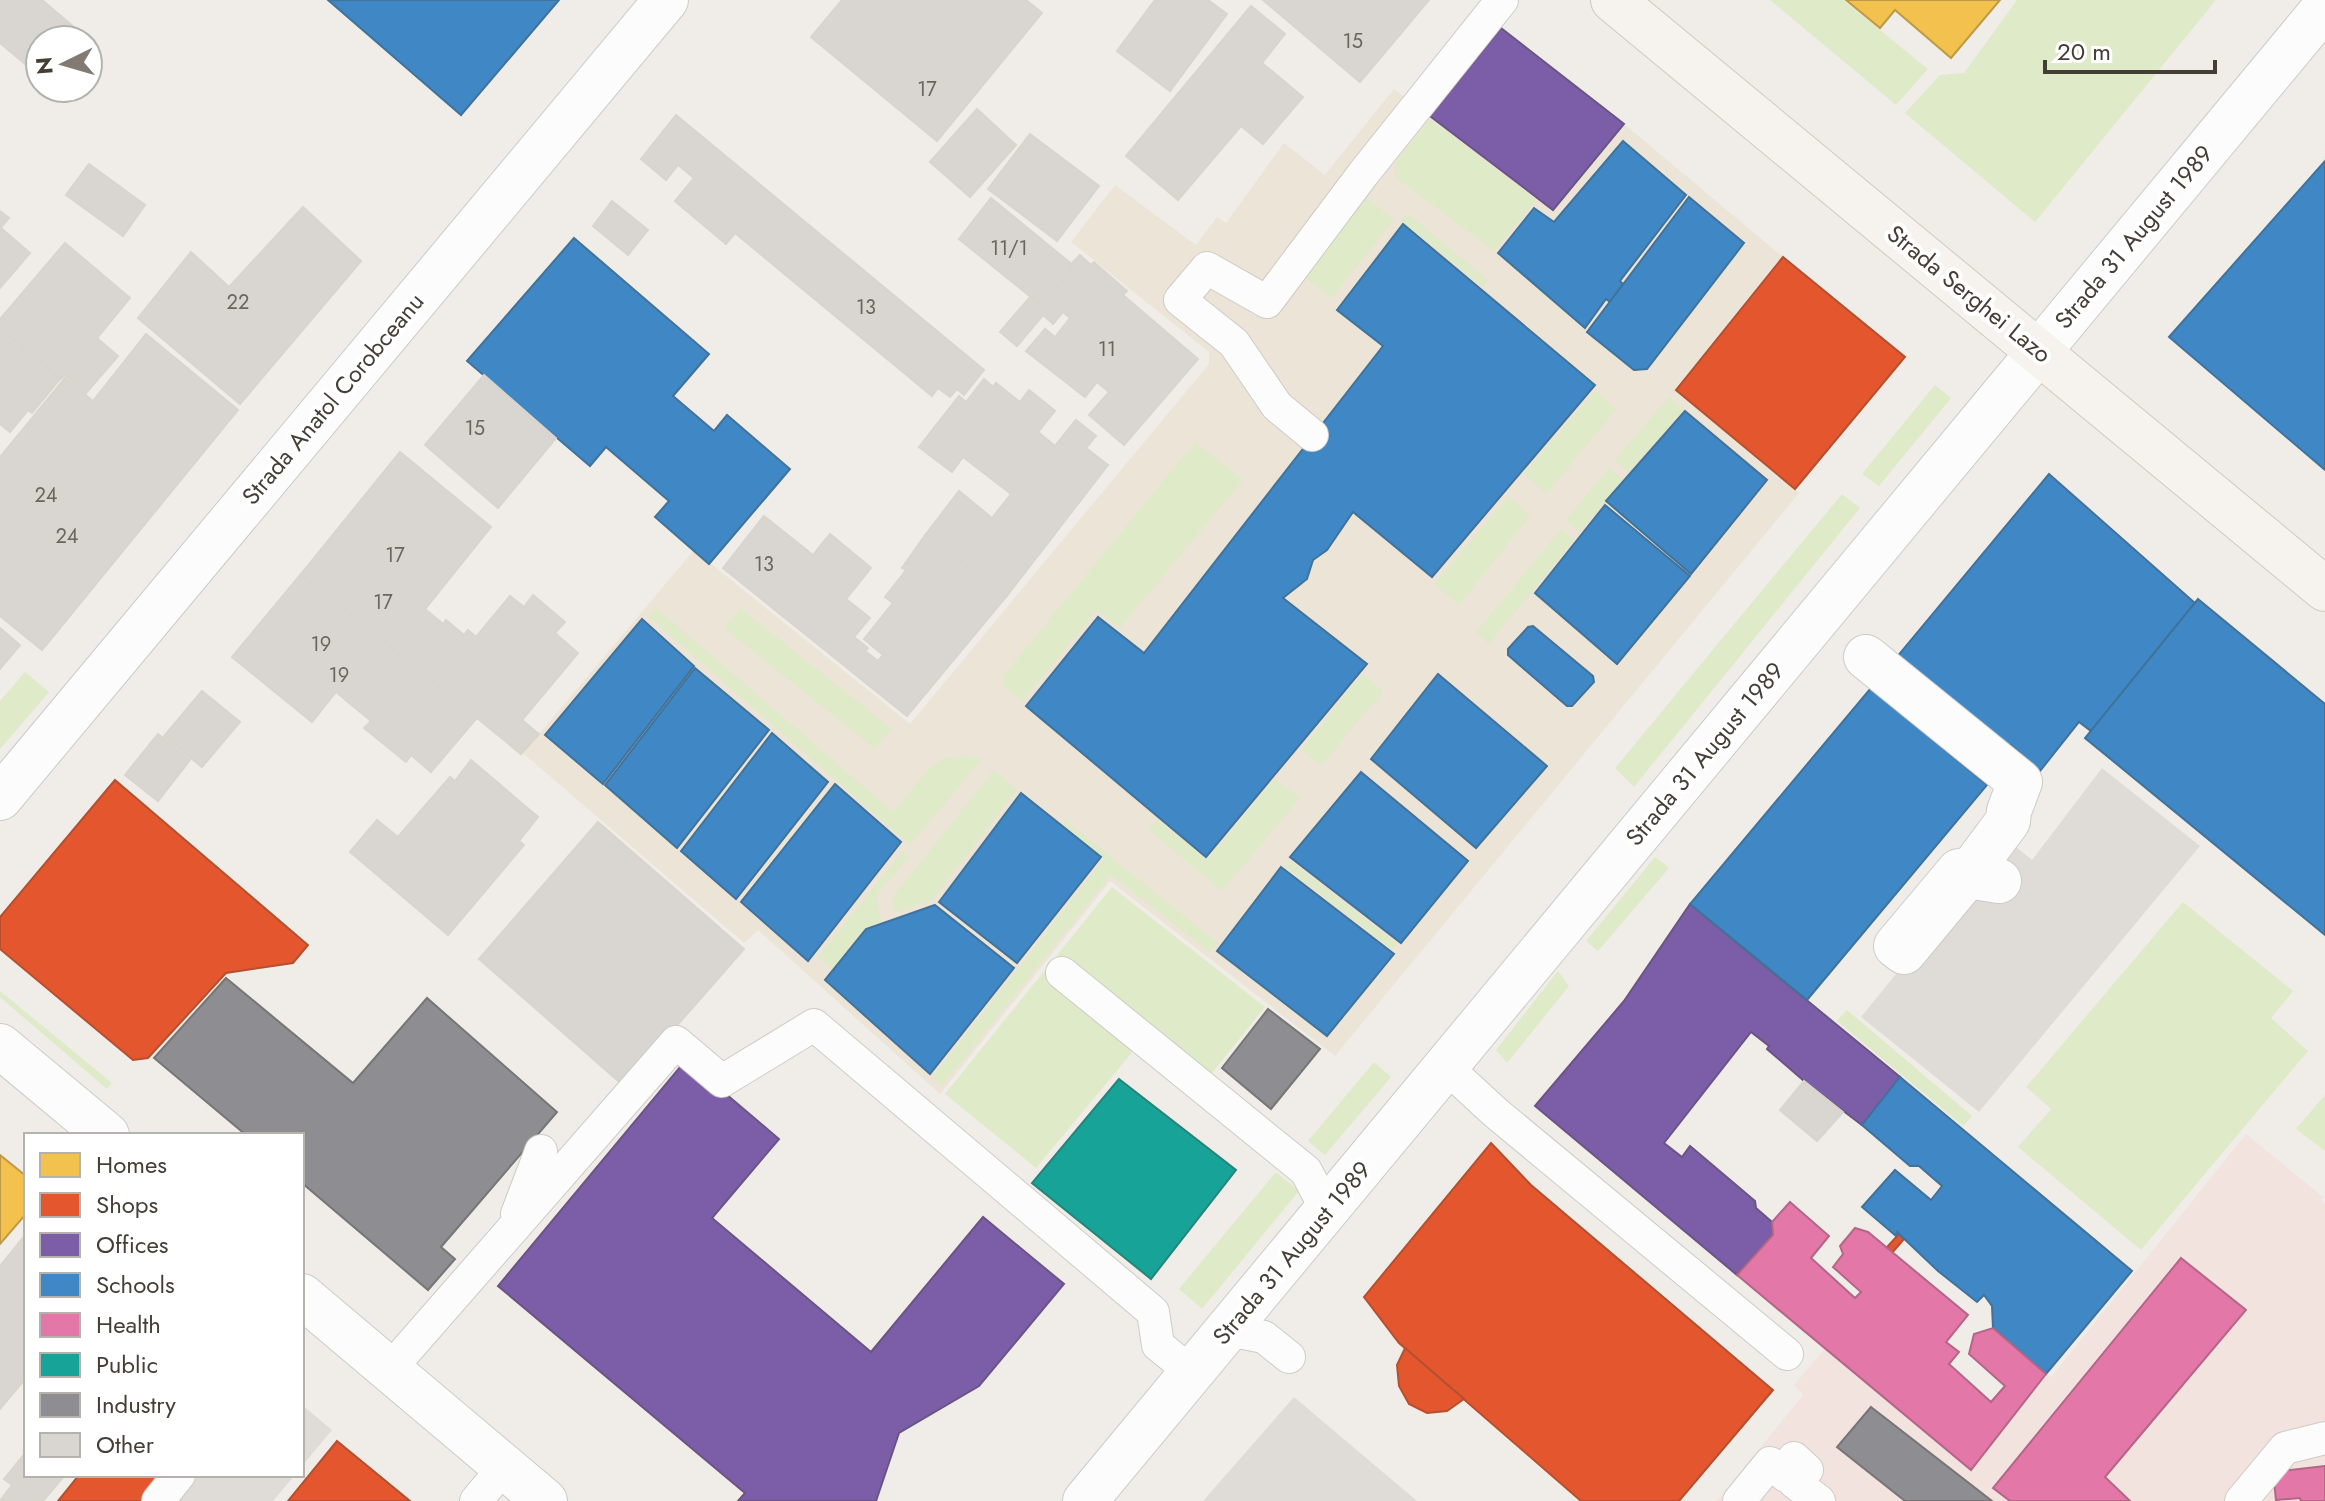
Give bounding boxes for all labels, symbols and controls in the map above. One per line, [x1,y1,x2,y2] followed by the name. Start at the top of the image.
[24,24,104,104] north arrow
[2045,24,2215,74] scale bar
[1343,27,1363,56] house number: 15
[2057,34,2111,69] text: 20 m
[27,56,61,76] text: N
[917,75,937,104] house number: 17
[2046,137,2221,336] street label: Strada 31 August 1989
[1880,216,2059,371] street label: Strada Serghei Lazo
[990,234,1028,263] house number: 11/1
[233,285,432,512] street label: Strada Anatol Corobceanu
[227,288,249,317] house number: 22
[856,293,876,322] house number: 13
[1098,335,1116,364] house number: 11
[465,414,485,443] house number: 15
[34,481,58,510] house number: 24
[55,522,79,551] house number: 24
[385,541,405,570] house number: 17
[754,550,774,579] house number: 13
[373,588,393,617] house number: 17
[311,630,331,659] house number: 19
[1617,654,1792,853] street label: Strada 31 August 1989
[329,661,349,690] house number: 19
[24,1133,304,1477] legend
[96,1147,167,1182] text: Homes
[1204,1153,1379,1352] street label: Strada 31 August 1989
[96,1187,158,1222] text: Shops
[96,1227,168,1262] text: Offices
[96,1267,175,1302] text: Schools
[96,1307,161,1342] text: Health
[96,1347,158,1382] text: Public
[96,1387,176,1422] text: Industry
[96,1427,155,1462] text: Other

